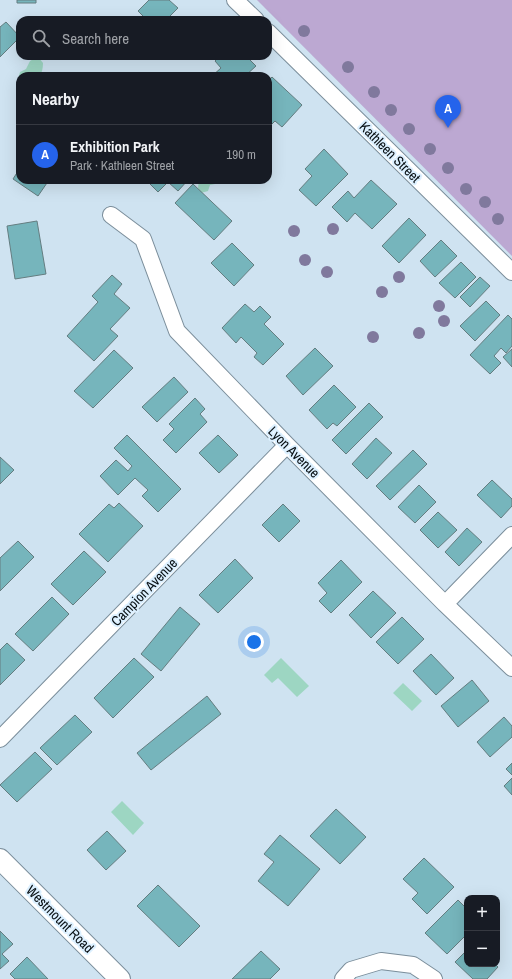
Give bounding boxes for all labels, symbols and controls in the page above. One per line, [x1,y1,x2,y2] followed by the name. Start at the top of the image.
[16,16,272,60] search box
[30,27,52,49] icon: search
[62,28,129,49] text: Search here
[32,87,79,110] text: Nearby
[435,95,461,128] pin: A
[356,118,424,186] street label: Kathleen Street
[70,136,160,157] text: Exhibition Park
[41,146,49,163] text: A
[226,146,256,163] text: 190 m
[70,157,174,174] text: Park · Kathleen Street
[264,422,324,482] street label: Lyon Avenue
[107,554,181,630] street label: Campion Avenue
[244,632,264,652] your location
[22,881,98,957] street label: Westmount Road
[464,895,500,967] map controls
[464,895,500,931] button: +
[464,931,500,967] button: −

